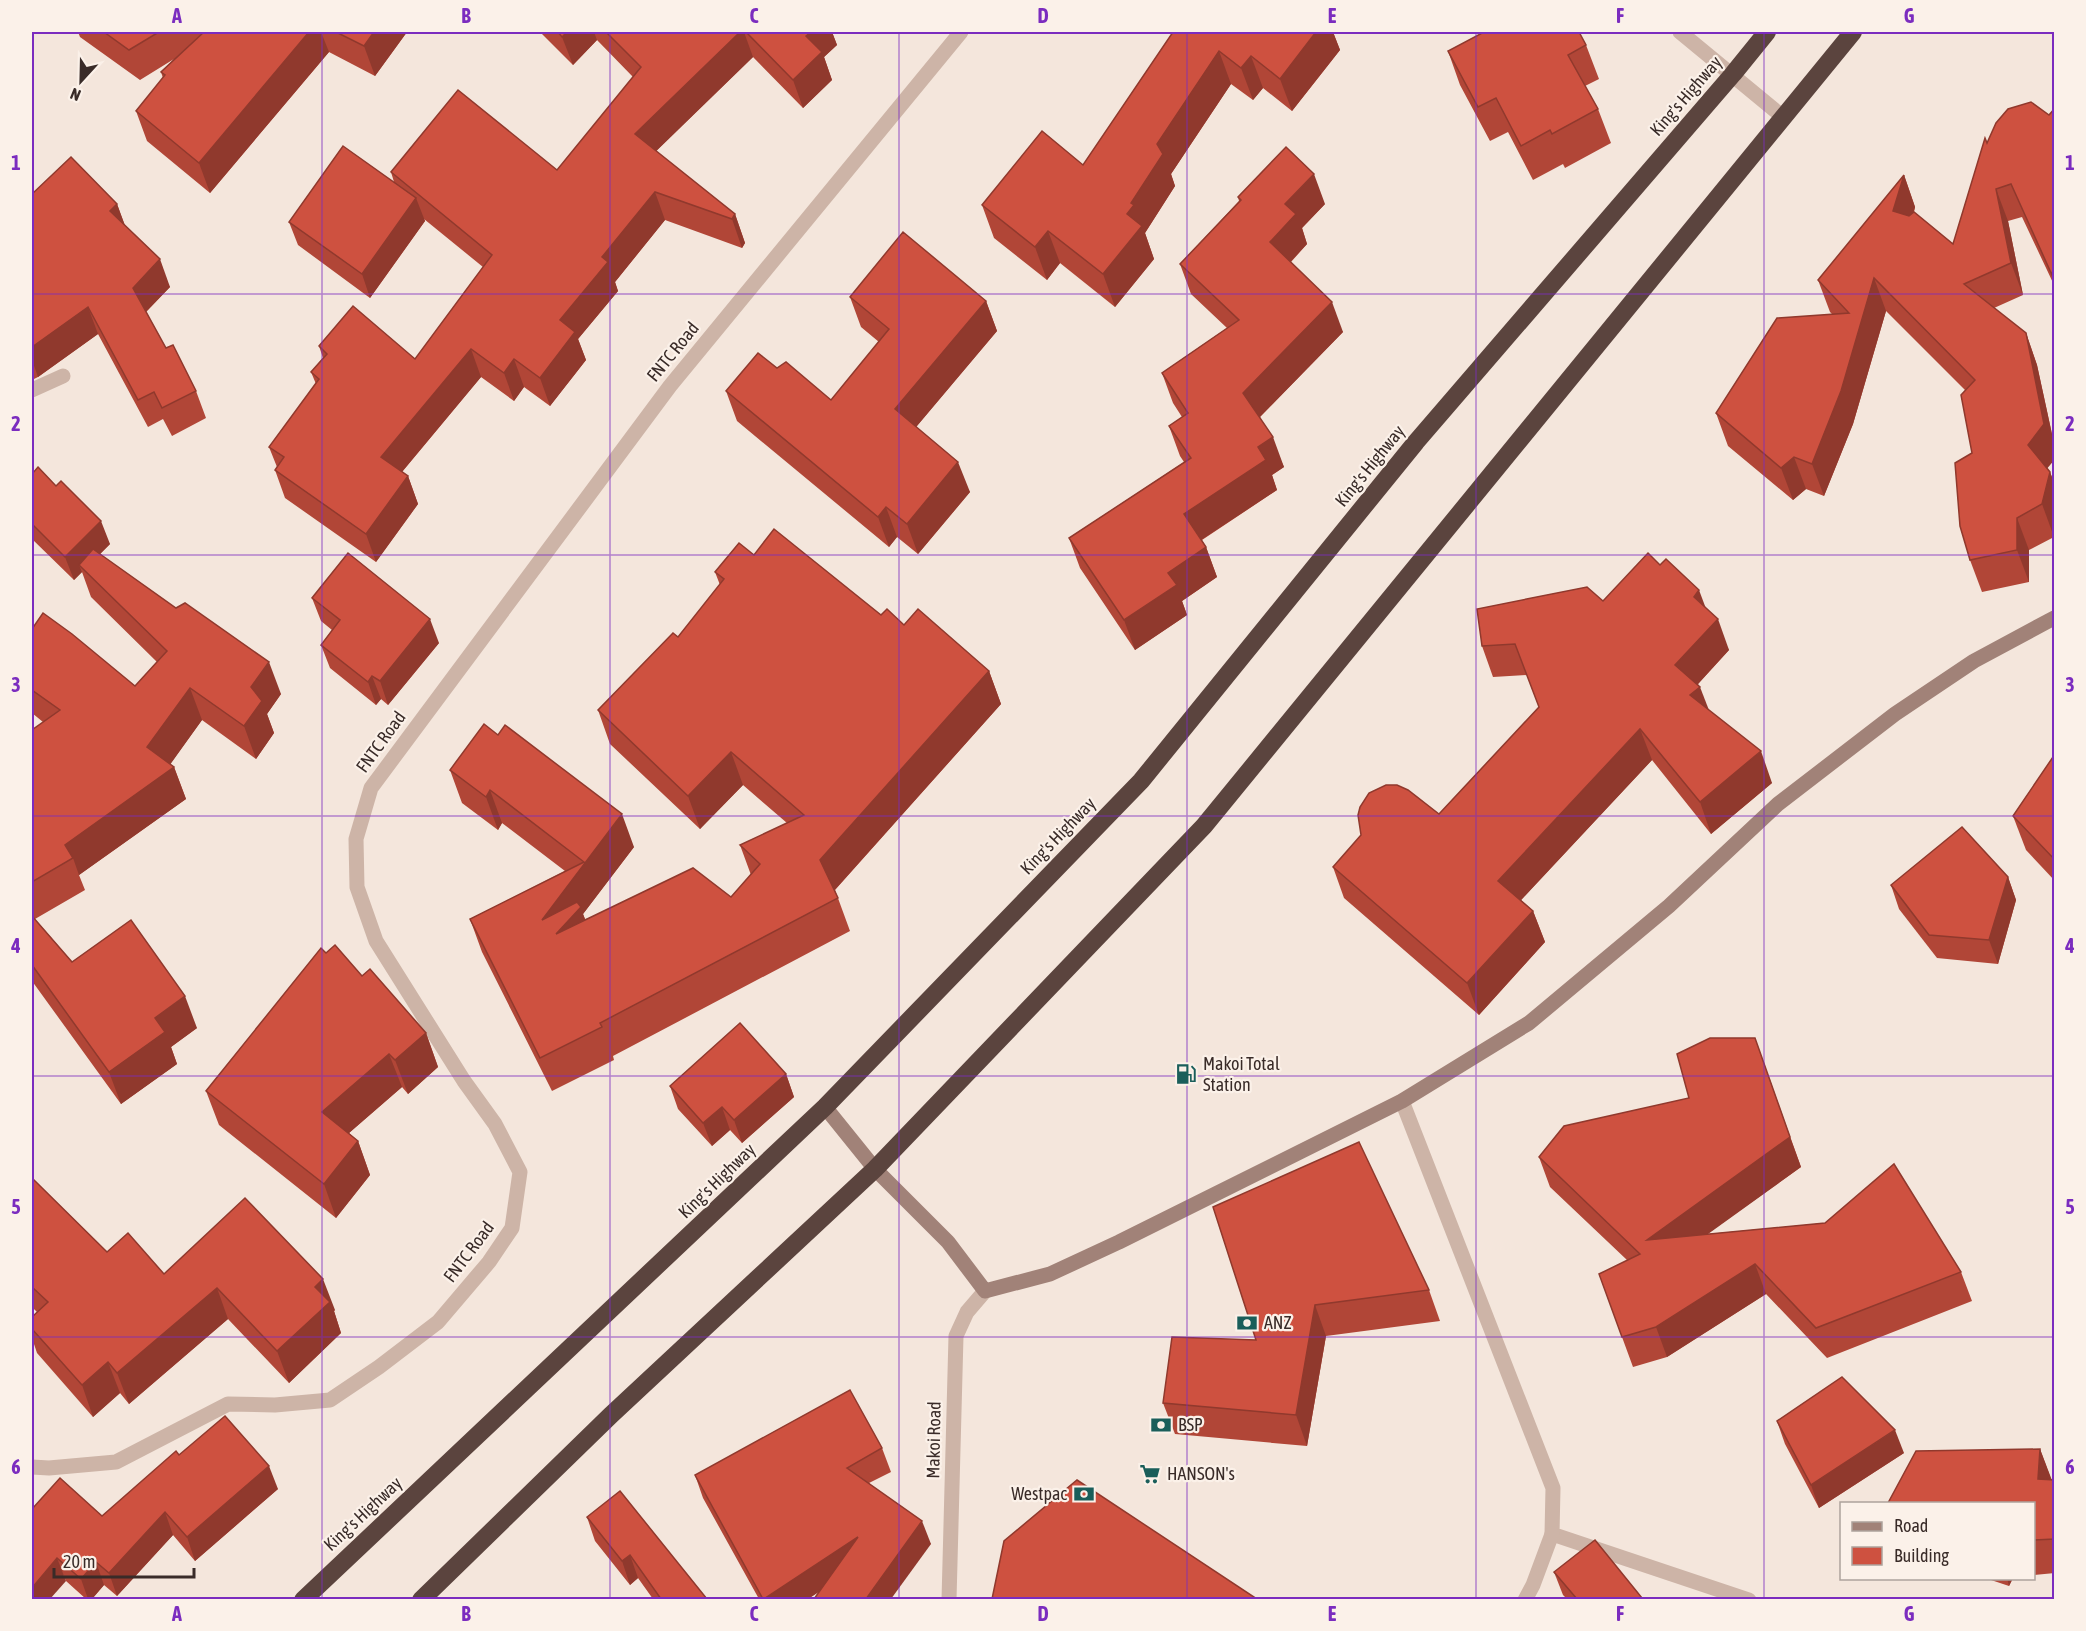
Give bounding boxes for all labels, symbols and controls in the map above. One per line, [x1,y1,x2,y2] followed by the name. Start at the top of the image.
[171,4,182,27] text: A
[461,4,471,27] text: B
[750,4,759,27] text: C
[1037,4,1049,27] text: D
[1328,4,1337,27] text: E
[1616,4,1624,27] text: F
[1904,4,1915,27] text: G
[51,51,111,111] north arrow
[1645,52,1726,140] street label: King's Highway
[68,85,83,105] text: N
[11,151,21,174] text: 1
[2065,151,2075,174] text: 1
[642,318,703,386] street label: FNTC Road
[11,412,21,435] text: 2
[2065,412,2075,435] text: 2
[1330,421,1409,511] street label: King's Highway
[11,673,21,696] text: 3
[2065,673,2075,696] text: 3
[351,707,410,776] street label: FNTC Road
[1016,793,1099,878] street label: King's Highway
[10,934,21,957] text: 4
[2064,934,2075,957] text: 4
[1203,1053,1280,1095] place label: Makoi Total Station
[1174,1062,1198,1086] fuel station icon: Makoi Total Station
[674,1139,759,1222] street label: King's Highway
[11,1195,21,1218] text: 5
[2065,1195,2075,1218] text: 5
[439,1217,498,1286] street label: FNTC Road
[1235,1311,1259,1335] bank icon: ANZ
[1264,1312,1292,1333] place label: ANZ
[922,1401,945,1479] street label: Makoi Road
[1149,1413,1173,1437] bank icon: BSP
[1178,1414,1203,1435] place label: BSP
[11,1455,21,1478] text: 6
[2065,1455,2075,1478] text: 6
[1138,1462,1162,1486] supermarket icon: HANSON's
[1167,1463,1235,1484] place label: HANSON's
[319,1472,406,1555] street label: King's Highway
[1072,1482,1096,1506] bank icon: Westpac
[1011,1483,1067,1504] place label: Westpac
[1840,1502,2035,1580] legend
[1894,1515,1928,1536] text: Road
[54,1541,194,1579] scale bar
[1894,1545,1949,1566] text: Building
[63,1551,95,1572] text: 20 m
[171,1602,182,1625] text: A
[461,1602,471,1625] text: B
[750,1602,759,1625] text: C
[1037,1602,1049,1625] text: D
[1328,1602,1337,1625] text: E
[1616,1602,1624,1625] text: F
[1904,1602,1915,1625] text: G

